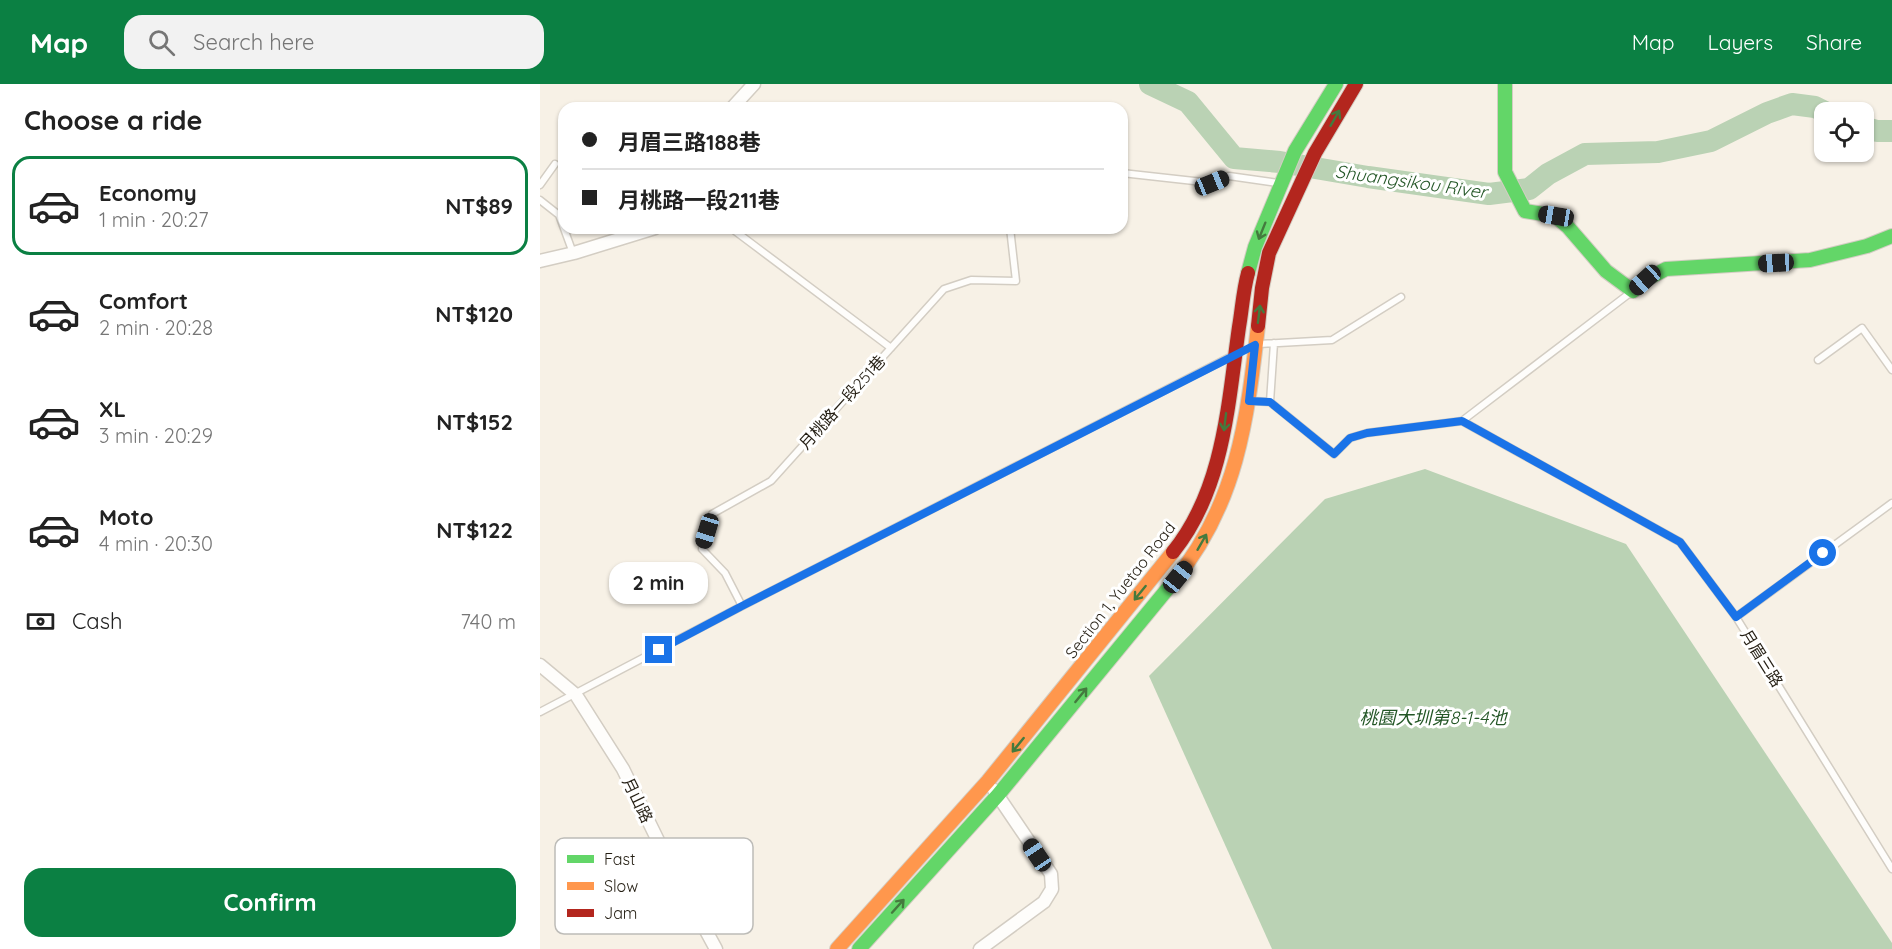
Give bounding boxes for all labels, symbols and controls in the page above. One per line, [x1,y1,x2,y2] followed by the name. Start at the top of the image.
[124,15,544,69] search box
[30,25,88,60] text: Map
[145,26,178,59] icon: search
[193,28,315,56] text: Search here
[1632,29,1675,55] text: Map
[1708,29,1773,55] text: Layers
[1806,29,1862,55] text: Share
[1814,102,1874,162] map controls
[1814,102,1874,162] button: locate
[24,103,202,137] text: Choose a ride
[1329,110,1341,127] one-way arrow
[618,128,761,156] text: 月眉三路188巷
[1334,159,1490,204] water label: Shuangsikou River
[1192,168,1232,198] car
[27,179,81,233] icon: car
[99,179,197,207] text: Economy
[618,186,780,214] text: 月桃路一段211巷
[445,192,513,220] text: NT$89
[1537,204,1575,228] car
[99,207,208,232] text: 1 min · 20:27
[1256,221,1267,239] one-way arrow
[1758,253,1794,273] car
[1626,261,1664,299] car
[27,287,81,341] icon: car
[99,287,188,315] text: Comfort
[435,300,513,328] text: NT$120
[1254,305,1265,325] one-way arrow
[99,315,213,340] text: 2 min · 20:28
[795,351,889,453] street label: 月桃路一段251巷
[27,395,81,449] icon: car
[99,395,126,423] text: XL
[436,408,513,436] text: NT$152
[1220,411,1231,431] one-way arrow
[99,423,213,448] text: 3 min · 20:29
[27,503,81,557] icon: car
[99,503,153,531] text: Moto
[693,511,721,551] car
[436,516,513,544] text: NT$122
[1061,518,1179,662] street label: Section 1, Yuetao Road
[99,531,213,556] text: 4 min · 20:30
[1196,534,1208,551] one-way arrow
[1809,539,1836,566] route start
[1160,557,1196,597] car
[610,563,708,605] callout: 2 min
[632,570,685,595] text: 2 min
[1133,585,1146,601] one-way arrow
[24,605,57,638] icon: cash
[72,607,123,635] text: Cash
[460,609,516,634] text: 740 m
[1737,626,1787,690] street label: 月眉三路
[645,636,672,663] route end
[1074,687,1087,703] one-way arrow
[1359,706,1509,729] water label: 桃園大圳第8-1-4池
[1011,737,1024,753] one-way arrow
[618,774,658,826] street label: 月山路
[1019,835,1055,875] car
[555,838,753,934] legend
[604,849,635,869] text: Fast
[24,868,516,937] button: Confirm
[604,876,638,896] text: Slow
[891,898,905,913] one-way arrow
[604,903,637,923] text: Jam

